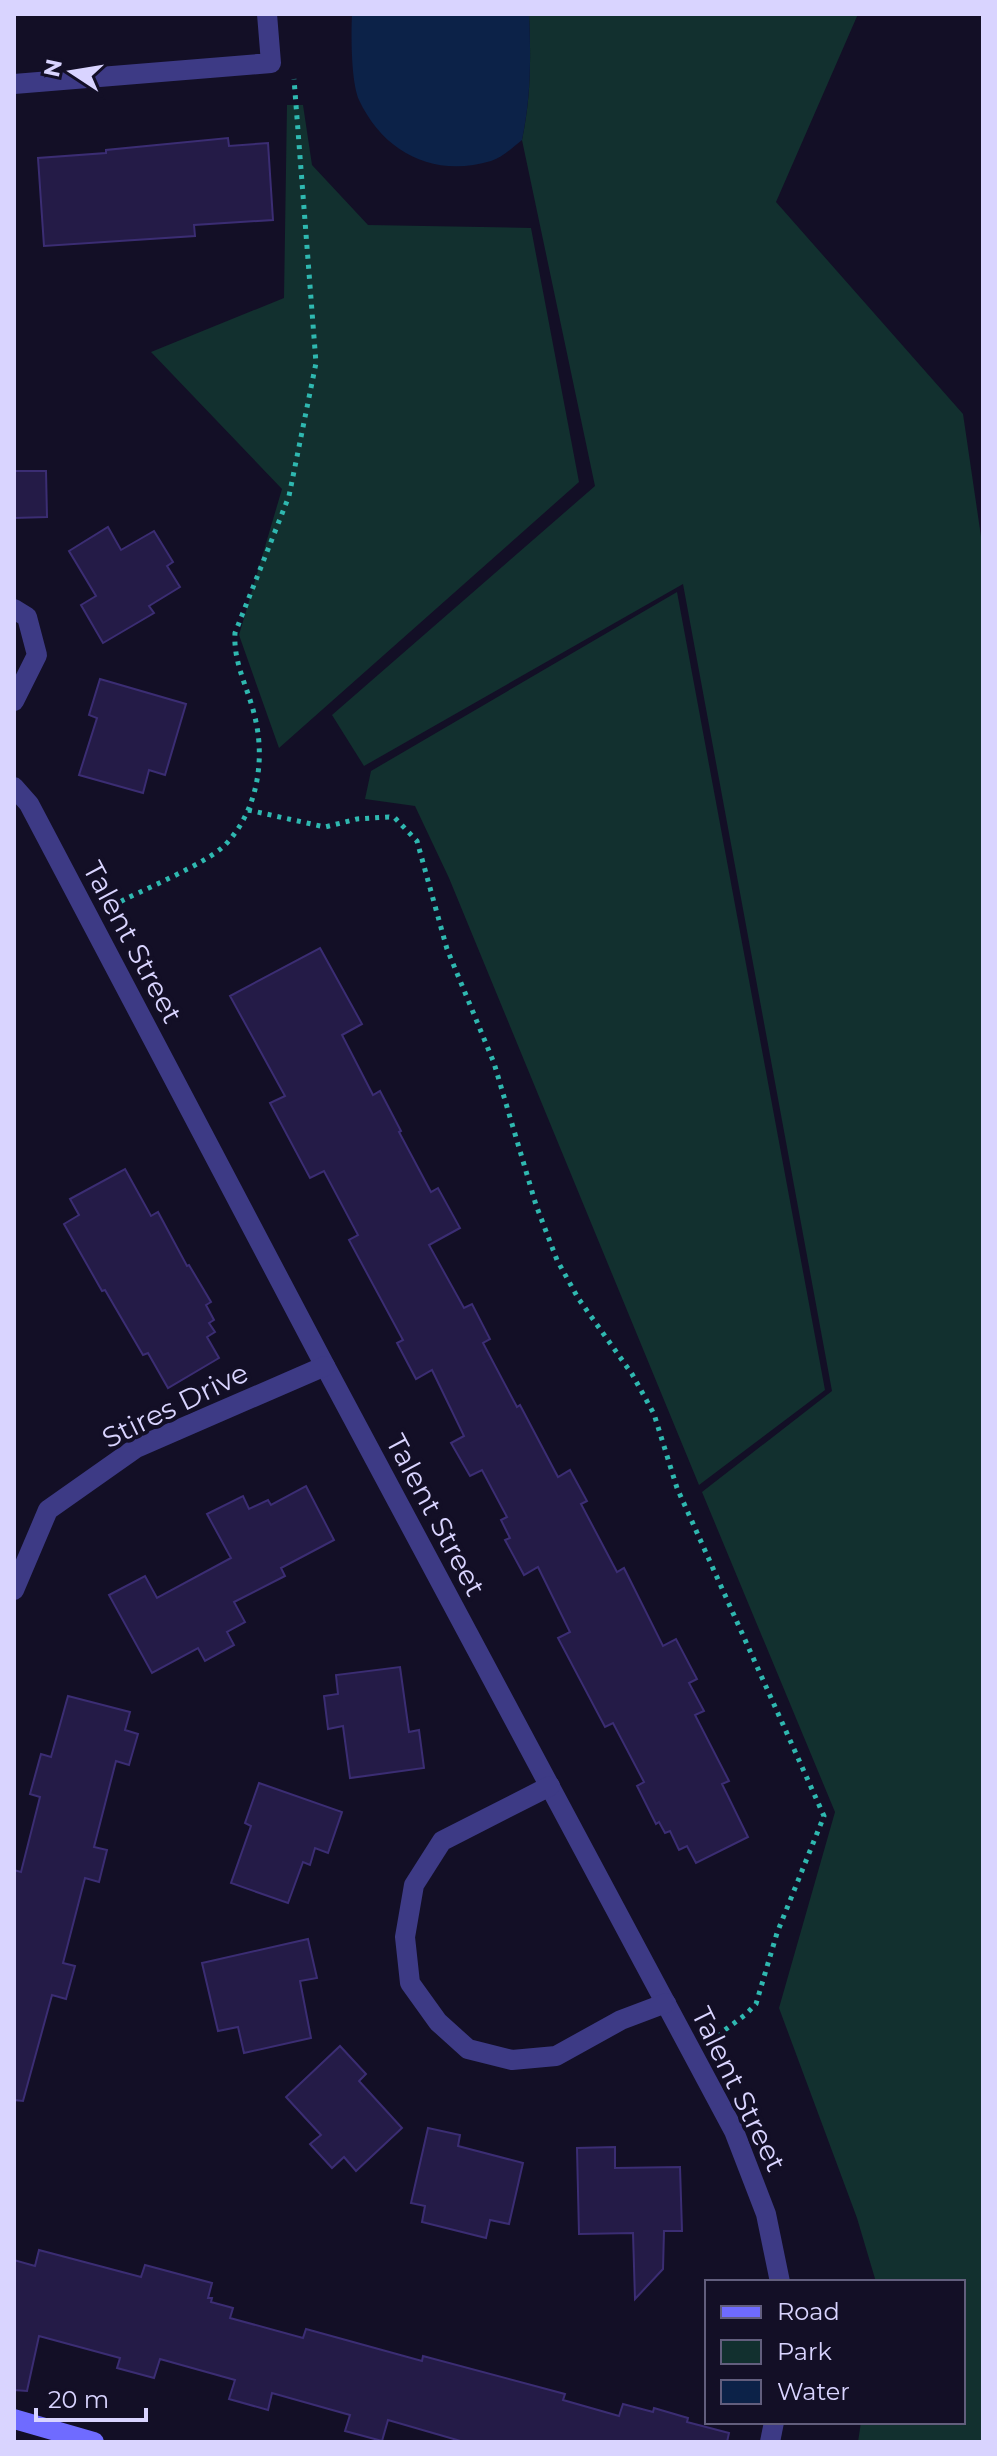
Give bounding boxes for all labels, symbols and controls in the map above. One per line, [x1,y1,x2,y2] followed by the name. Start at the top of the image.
[32,32,112,112] north arrow
[38,56,68,79] text: N
[76,855,190,1029] street label: Talent Street
[96,1355,254,1455] street label: Stires Drive
[379,1428,493,1602] street label: Talent Street
[685,2001,793,2177] street label: Talent Street
[705,2280,965,2424] legend
[777,2297,840,2326] text: Road
[777,2337,832,2366] text: Park
[36,2372,146,2422] scale bar
[777,2377,850,2406] text: Water
[48,2385,109,2414] text: 20 m

